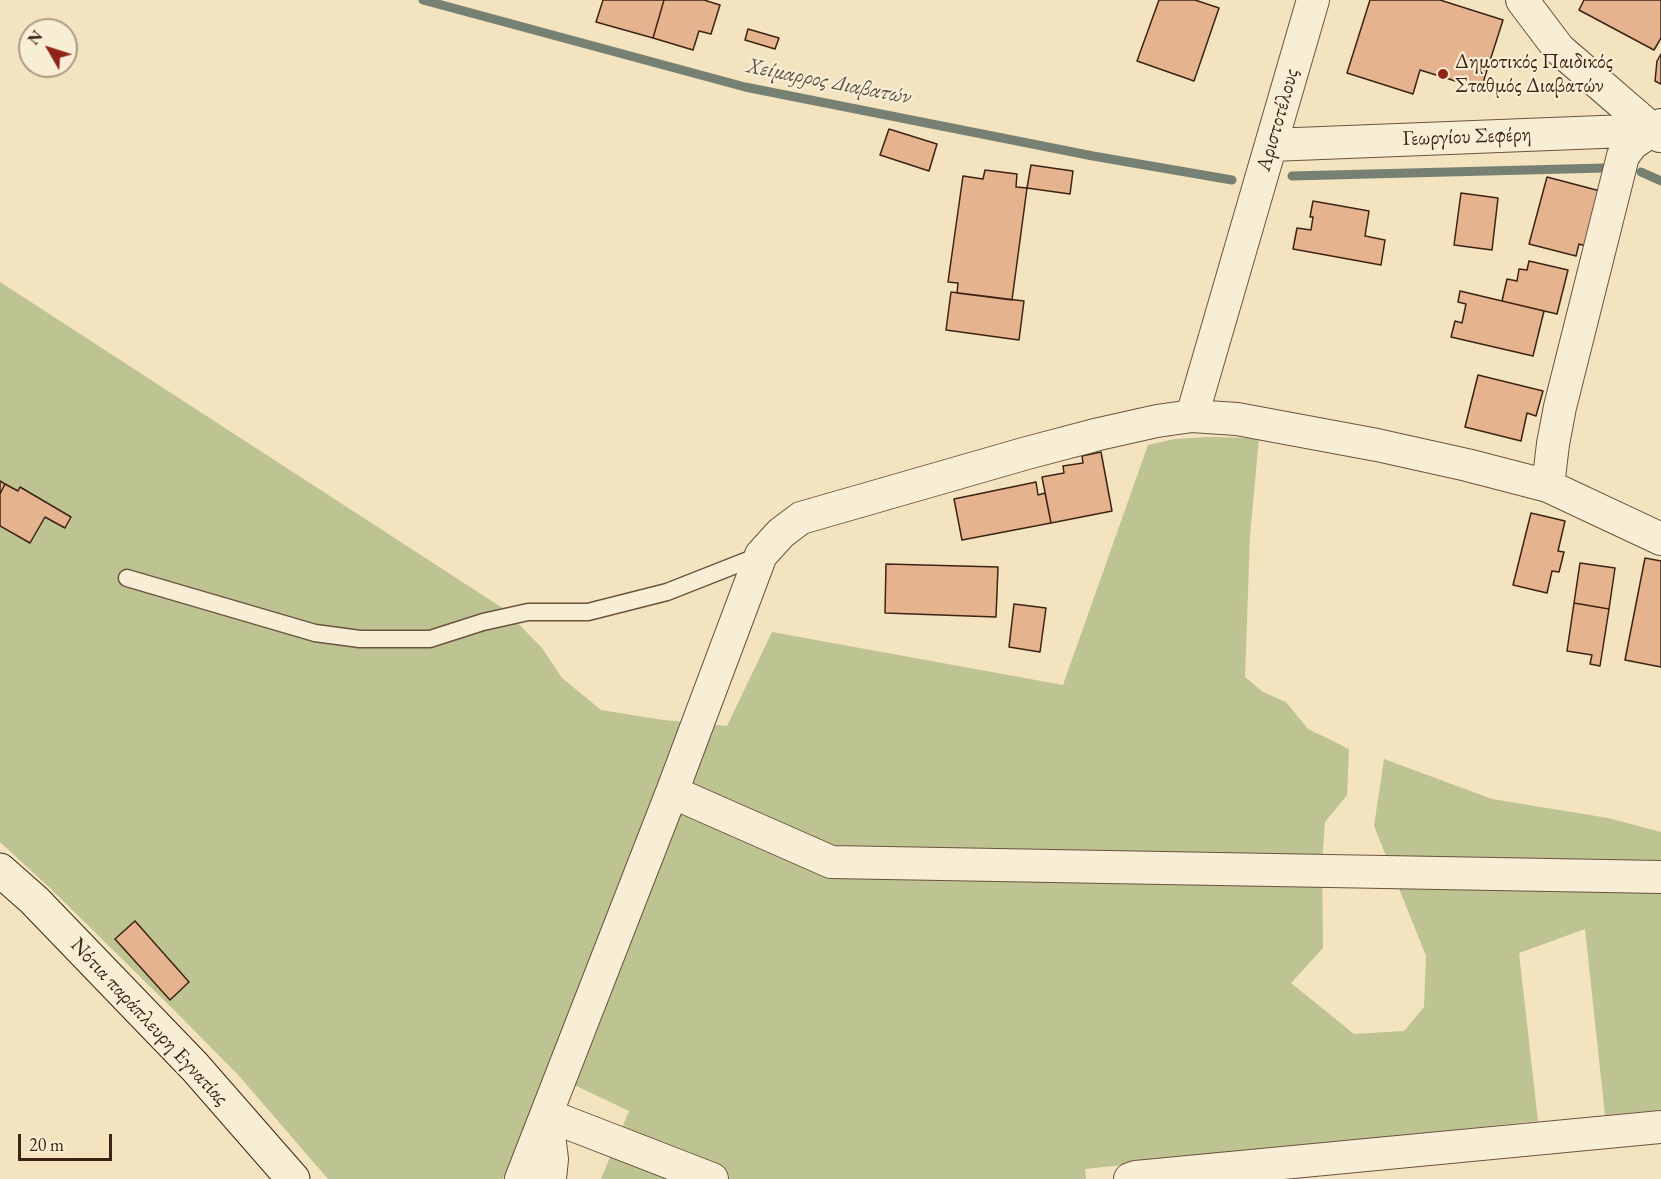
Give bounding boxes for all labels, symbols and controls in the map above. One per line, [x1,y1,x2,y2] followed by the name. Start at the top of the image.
[18,18,78,78] north arrow
[23,26,47,49] text: N
[1455,49,1613,99] place label: Δημοτικός Παιδικός Σταθμός Διαβατών
[745,53,913,111] water label: Χείμαρρος Διαβατών
[1251,66,1305,174] street label: Αριστοτέλους
[1436,67,1450,81] marker: Δημοτικός Παιδικός Σταθμός Διαβατών
[1402,122,1532,152] street label: Γεωργίου Σεφέρη
[65,933,233,1111] street label: Νότια παράπλευρη Εγνατίας
[21,1122,116,1160] scale bar
[29,1133,64,1156] text: 20 m

